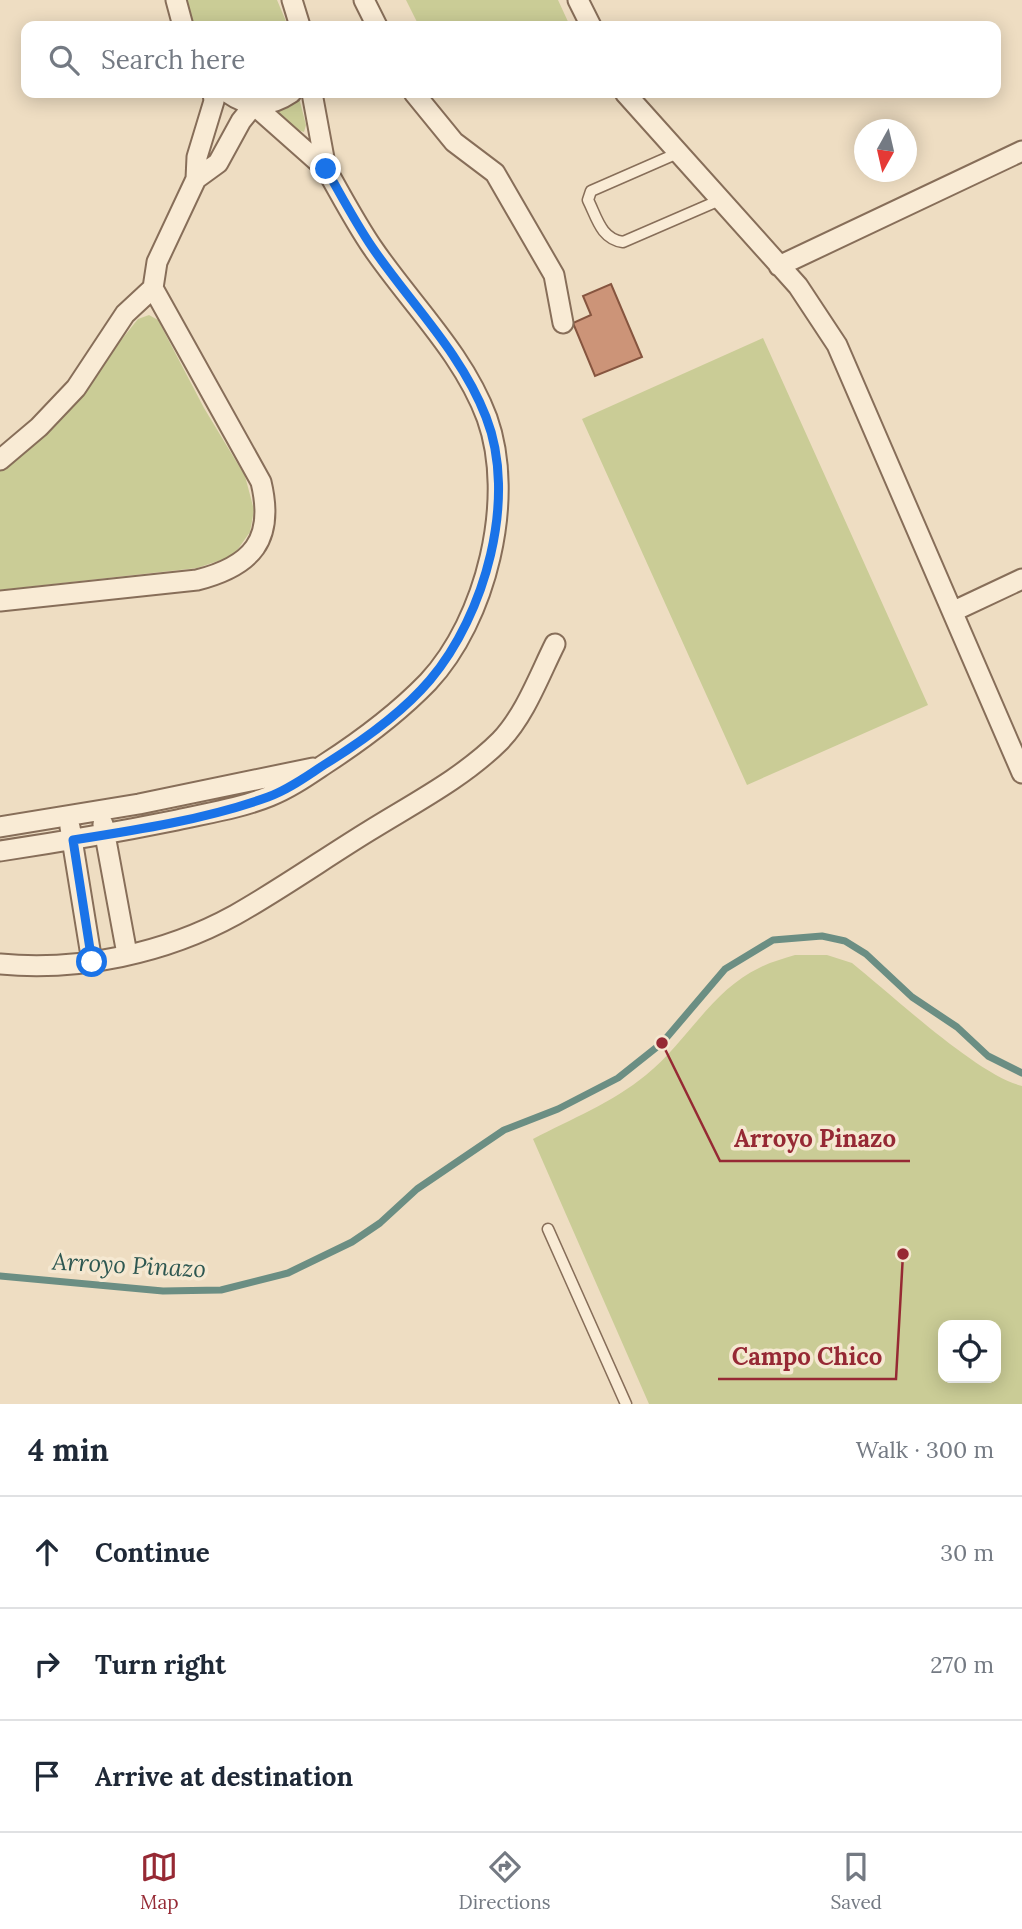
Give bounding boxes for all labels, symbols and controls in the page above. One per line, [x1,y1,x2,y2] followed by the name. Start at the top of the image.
[21,21,1001,98] search box
[45,41,83,79] icon: search
[101,43,245,76] text: Search here
[854,119,917,182] north arrow
[310,153,341,184] route end
[76,946,107,977] route start
[720,1116,910,1161] callout: Arroyo Pinazo
[734,1123,896,1154] text: Arroyo Pinazo
[50,1245,207,1285] water label: Arroyo Pinazo
[938,1320,1001,1383] map controls
[938,1320,1001,1383] button: locate
[718,1334,896,1379] callout: Campo Chico
[732,1341,882,1372] text: Campo Chico
[28,1431,109,1469] text: 4 min
[856,1435,994,1464] text: Walk · 300 m
[28,1533,66,1571] icon: ahead
[95,1536,210,1569] text: Continue
[940,1538,994,1567] text: 30 m
[28,1645,66,1683] icon: right
[95,1648,226,1681] text: Turn right
[930,1650,994,1679] text: 270 m
[28,1757,66,1795] icon: arrive
[95,1760,353,1793] text: Arrive at destination
[140,1848,179,1914] tab: Map
[459,1848,551,1914] tab: Directions
[831,1848,882,1914] tab: Saved

